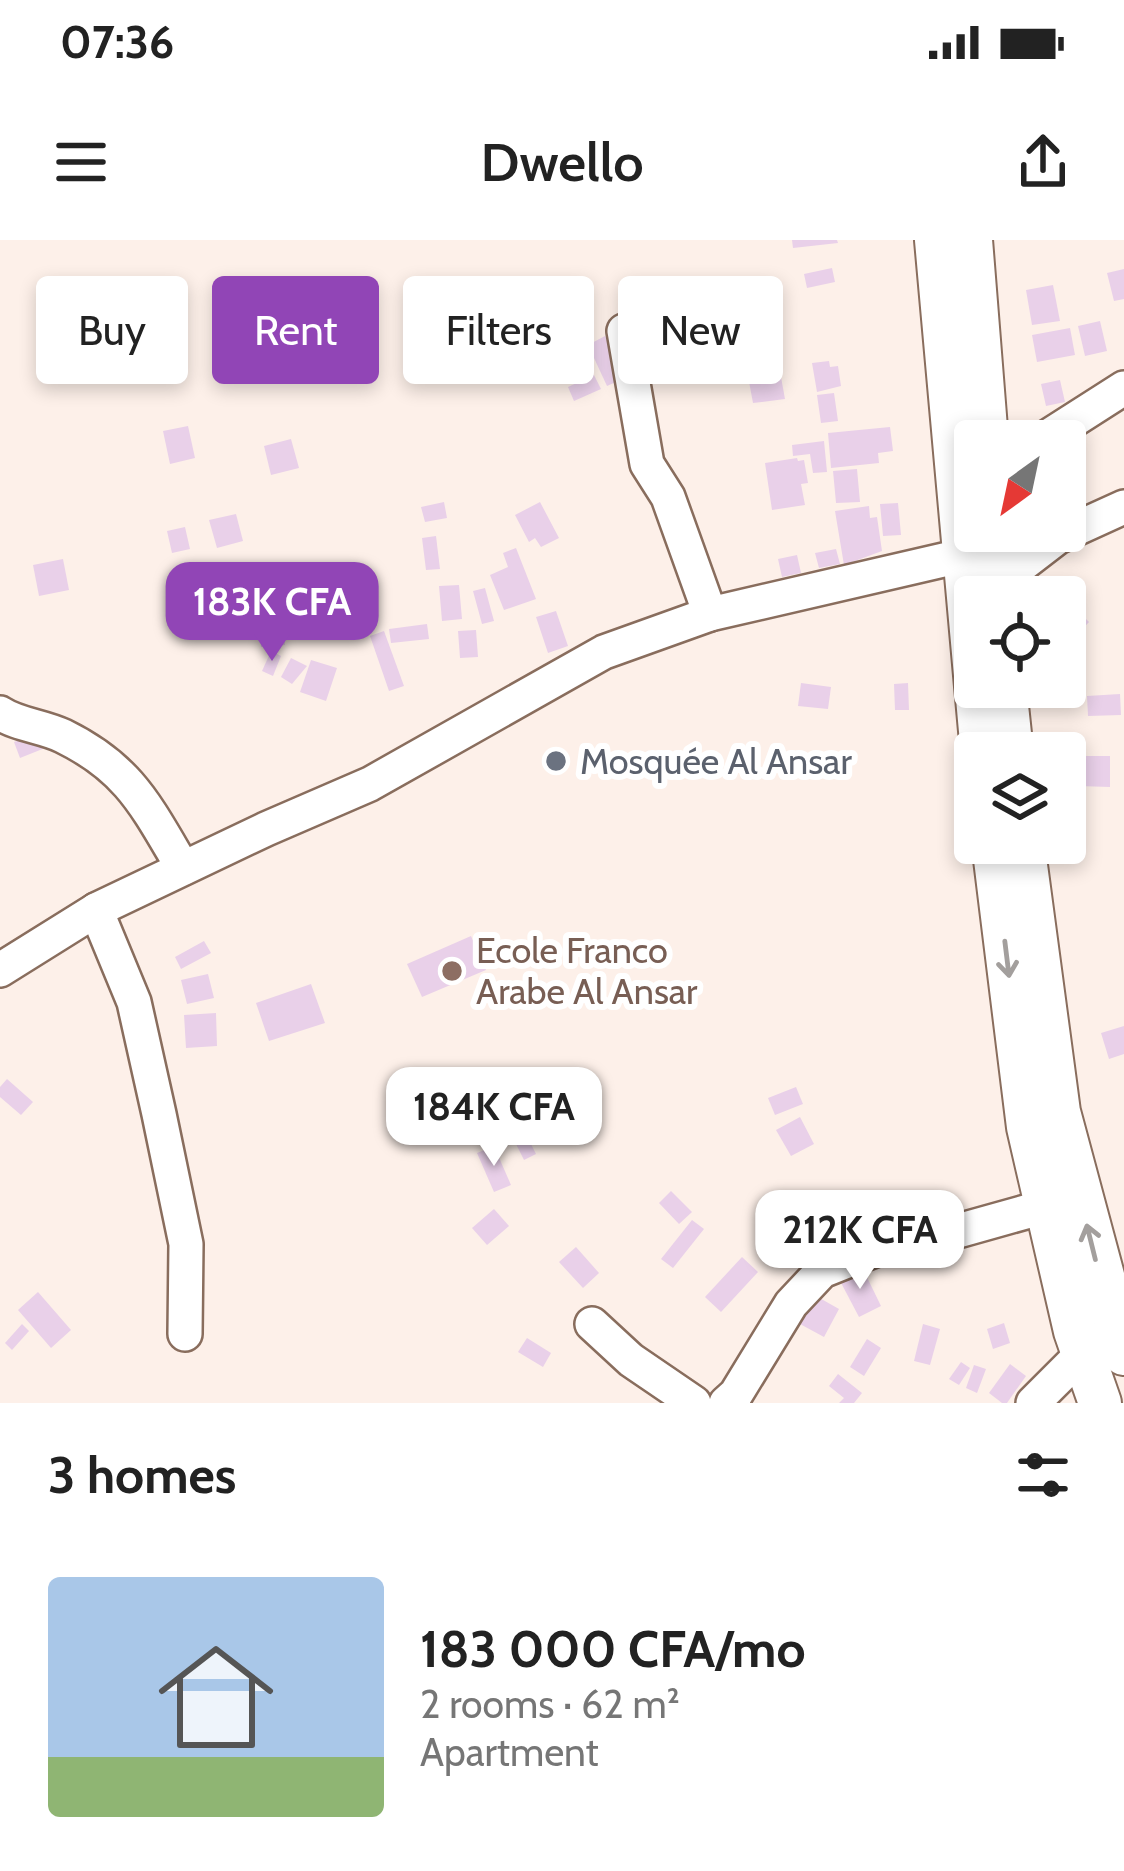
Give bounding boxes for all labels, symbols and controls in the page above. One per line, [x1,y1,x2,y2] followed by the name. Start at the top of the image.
[60,15,174,69] text: 07:36
[48,129,114,195] icon: menu
[480,129,644,195] text: Dwello
[1010,129,1076,195] icon: share
[36,276,188,384] chip: Buy
[212,276,379,384] chip: Rent
[403,276,594,384] chip: Filters
[618,276,783,384] chip: New
[954,420,1086,552] north arrow
[954,420,1086,864] map controls
[148,562,396,664] pin: 183K CFA
[954,576,1086,708] button: locate
[193,577,351,625] text: 183K CFA
[954,732,1086,864] button: layers
[580,739,852,783] place label: Mosquée Al Ansar
[543,748,569,774] marker: Mosquée Al Ansar
[476,928,698,1013] place label: Ecole Franco Arabe Al Ansar
[997,939,1019,978] one-way arrow
[439,958,465,984] marker: Ecole Franco Arabe Al Ansar
[370,1067,618,1169] pin: 184K CFA
[413,1082,575,1130] text: 184K CFA
[736,1190,984,1292] pin: 212K CFA
[782,1205,938,1253] text: 212K CFA
[1079,1224,1101,1262] one-way arrow
[1010,1442,1076,1508] icon: filters
[48,1444,236,1506] text: 3 homes
[420,1618,805,1680] text: 183 000 CFA/mo
[144,1625,288,1769] icon: home
[420,1680,680,1728] text: 2 rooms · 62 m²
[420,1728,599,1776] text: Apartment

